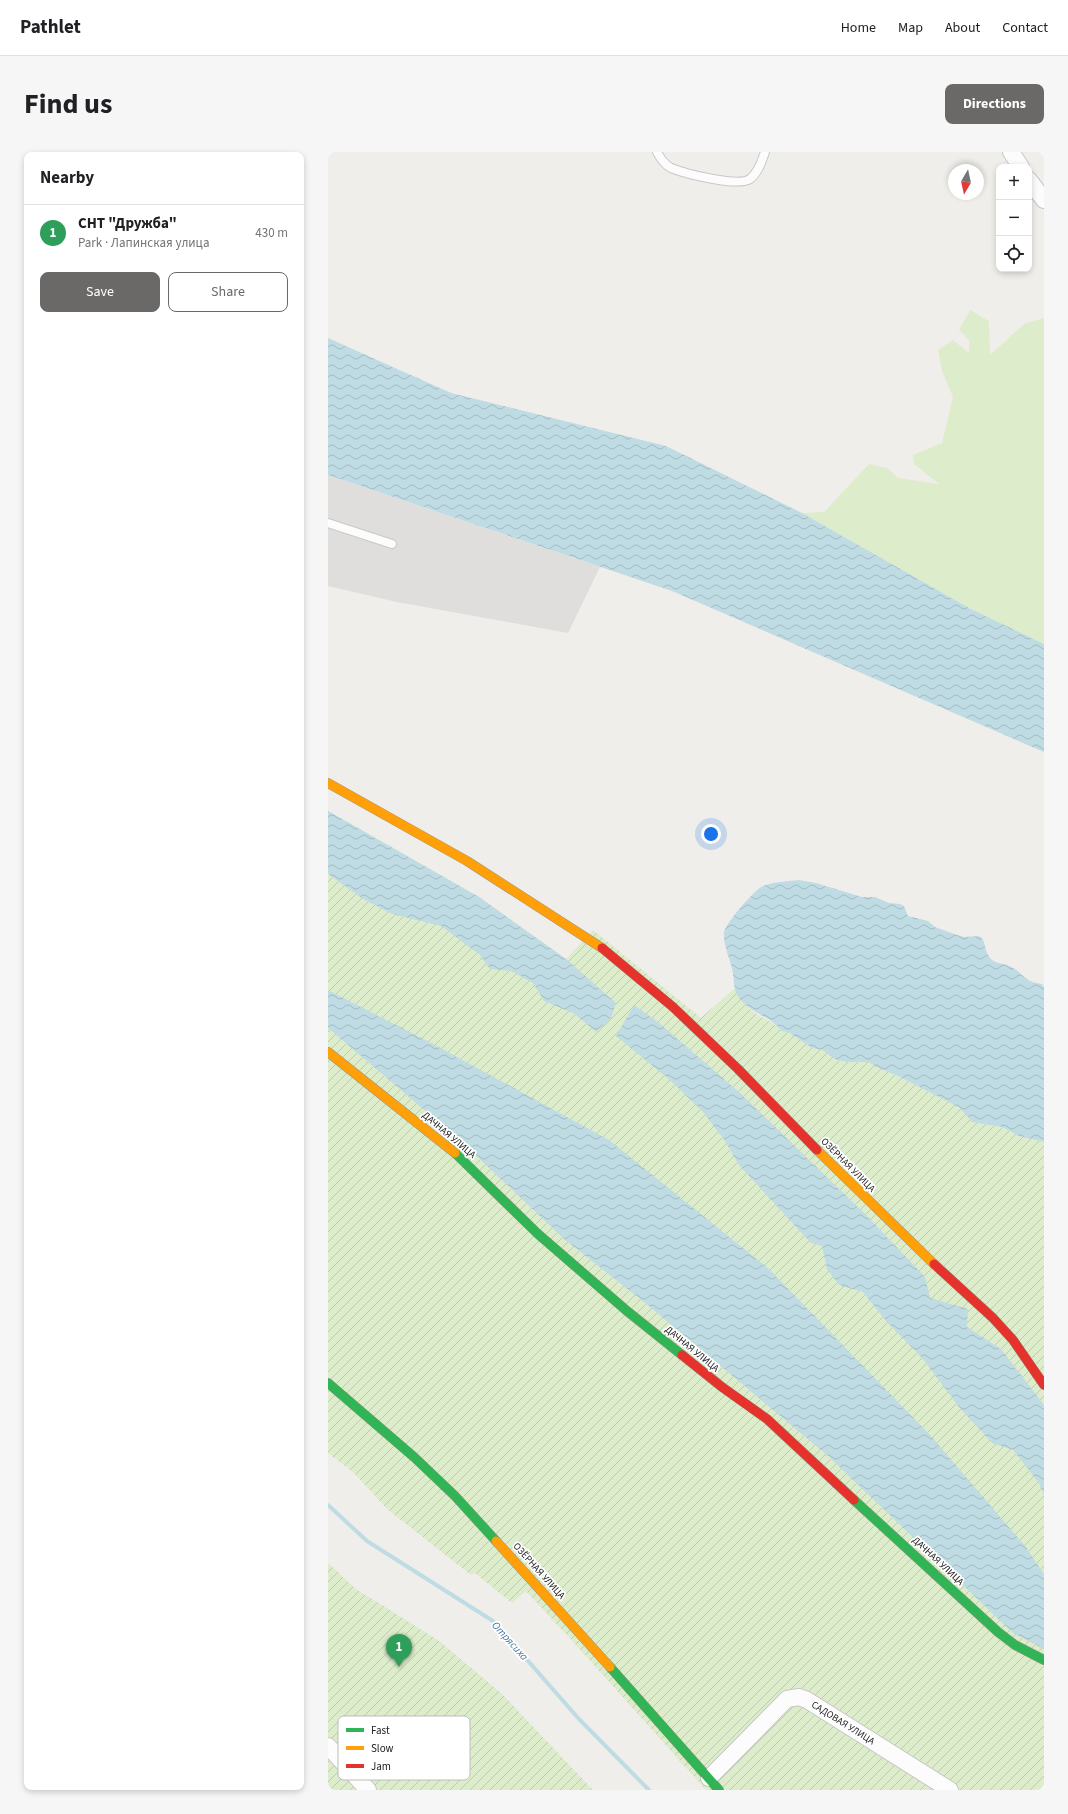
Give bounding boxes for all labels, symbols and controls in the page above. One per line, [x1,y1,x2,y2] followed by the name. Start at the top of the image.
[20,14,81,41] text: Pathlet
[841,18,876,38] text: Home
[898,18,923,38] text: Map
[945,18,980,38] text: About
[1002,18,1048,38] text: Contact
[24,84,112,124] text: Find us
[945,84,1044,124] button: Directions
[948,164,984,200] north arrow
[996,164,1032,272] map controls
[996,164,1032,200] button: +
[40,166,94,190] text: Nearby
[996,200,1032,236] button: −
[78,213,177,234] text: СНТ "Дружба"
[50,224,56,242] text: 1
[255,224,288,242] text: 430 m
[78,234,209,252] text: Park · Лапинская улица
[996,236,1032,272] button: locate
[40,272,160,312] button: Save
[168,272,288,312] button: Share
[701,824,721,844] your location
[419,1108,479,1162] street label: ДАЧНАЯ УЛИЦА
[818,1135,879,1196] street label: ОЗЁРНАЯ УЛИЦА
[662,1323,722,1376] street label: ДАЧНАЯ УЛИЦА
[909,1533,967,1589] street label: ДАЧНАЯ УЛИЦА
[510,1540,569,1603] street label: ОЗЁРНАЯ УЛИЦА
[488,1618,532,1664] water label: Отрясиха
[386,1634,412,1667] pin: 1
[809,1698,878,1748] street label: САДОВАЯ УЛИЦА
[338,1716,470,1780] legend
[371,1723,390,1738] text: Fast
[371,1741,394,1756] text: Slow
[371,1759,391,1774] text: Jam

